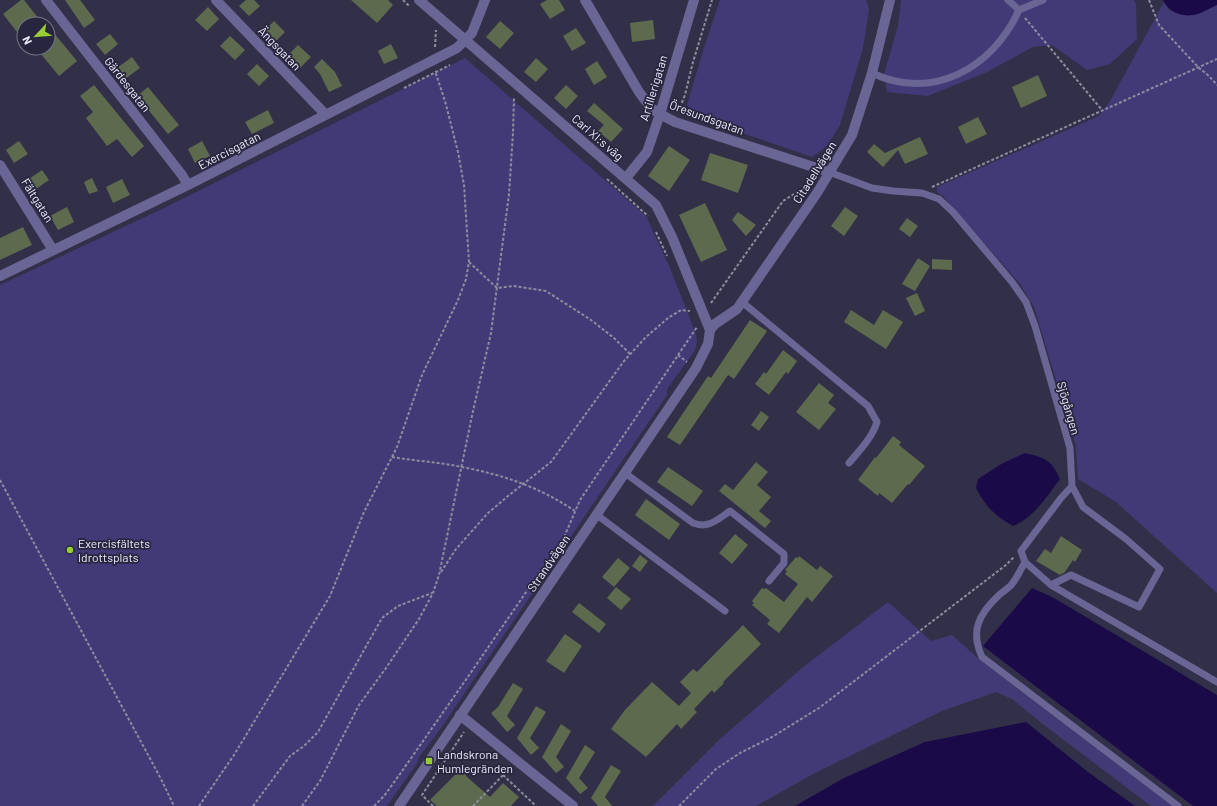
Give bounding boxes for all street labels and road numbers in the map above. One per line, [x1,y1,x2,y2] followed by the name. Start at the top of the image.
[256,23,304,73] street label: Ängsgatan
[636,53,670,123] street label: Artillerigatan
[102,54,154,114] street label: Gärdesgatan
[668,97,746,137] street label: Öresundsgatan
[569,111,627,163] street label: Carl XI:s väg
[196,128,262,172] street label: Exercisgatan
[789,138,839,206] street label: Citadellvägen
[19,175,57,225] street label: Fältgatan
[1055,380,1083,436] street label: Sjögången
[524,532,572,594] street label: Strandvägen

